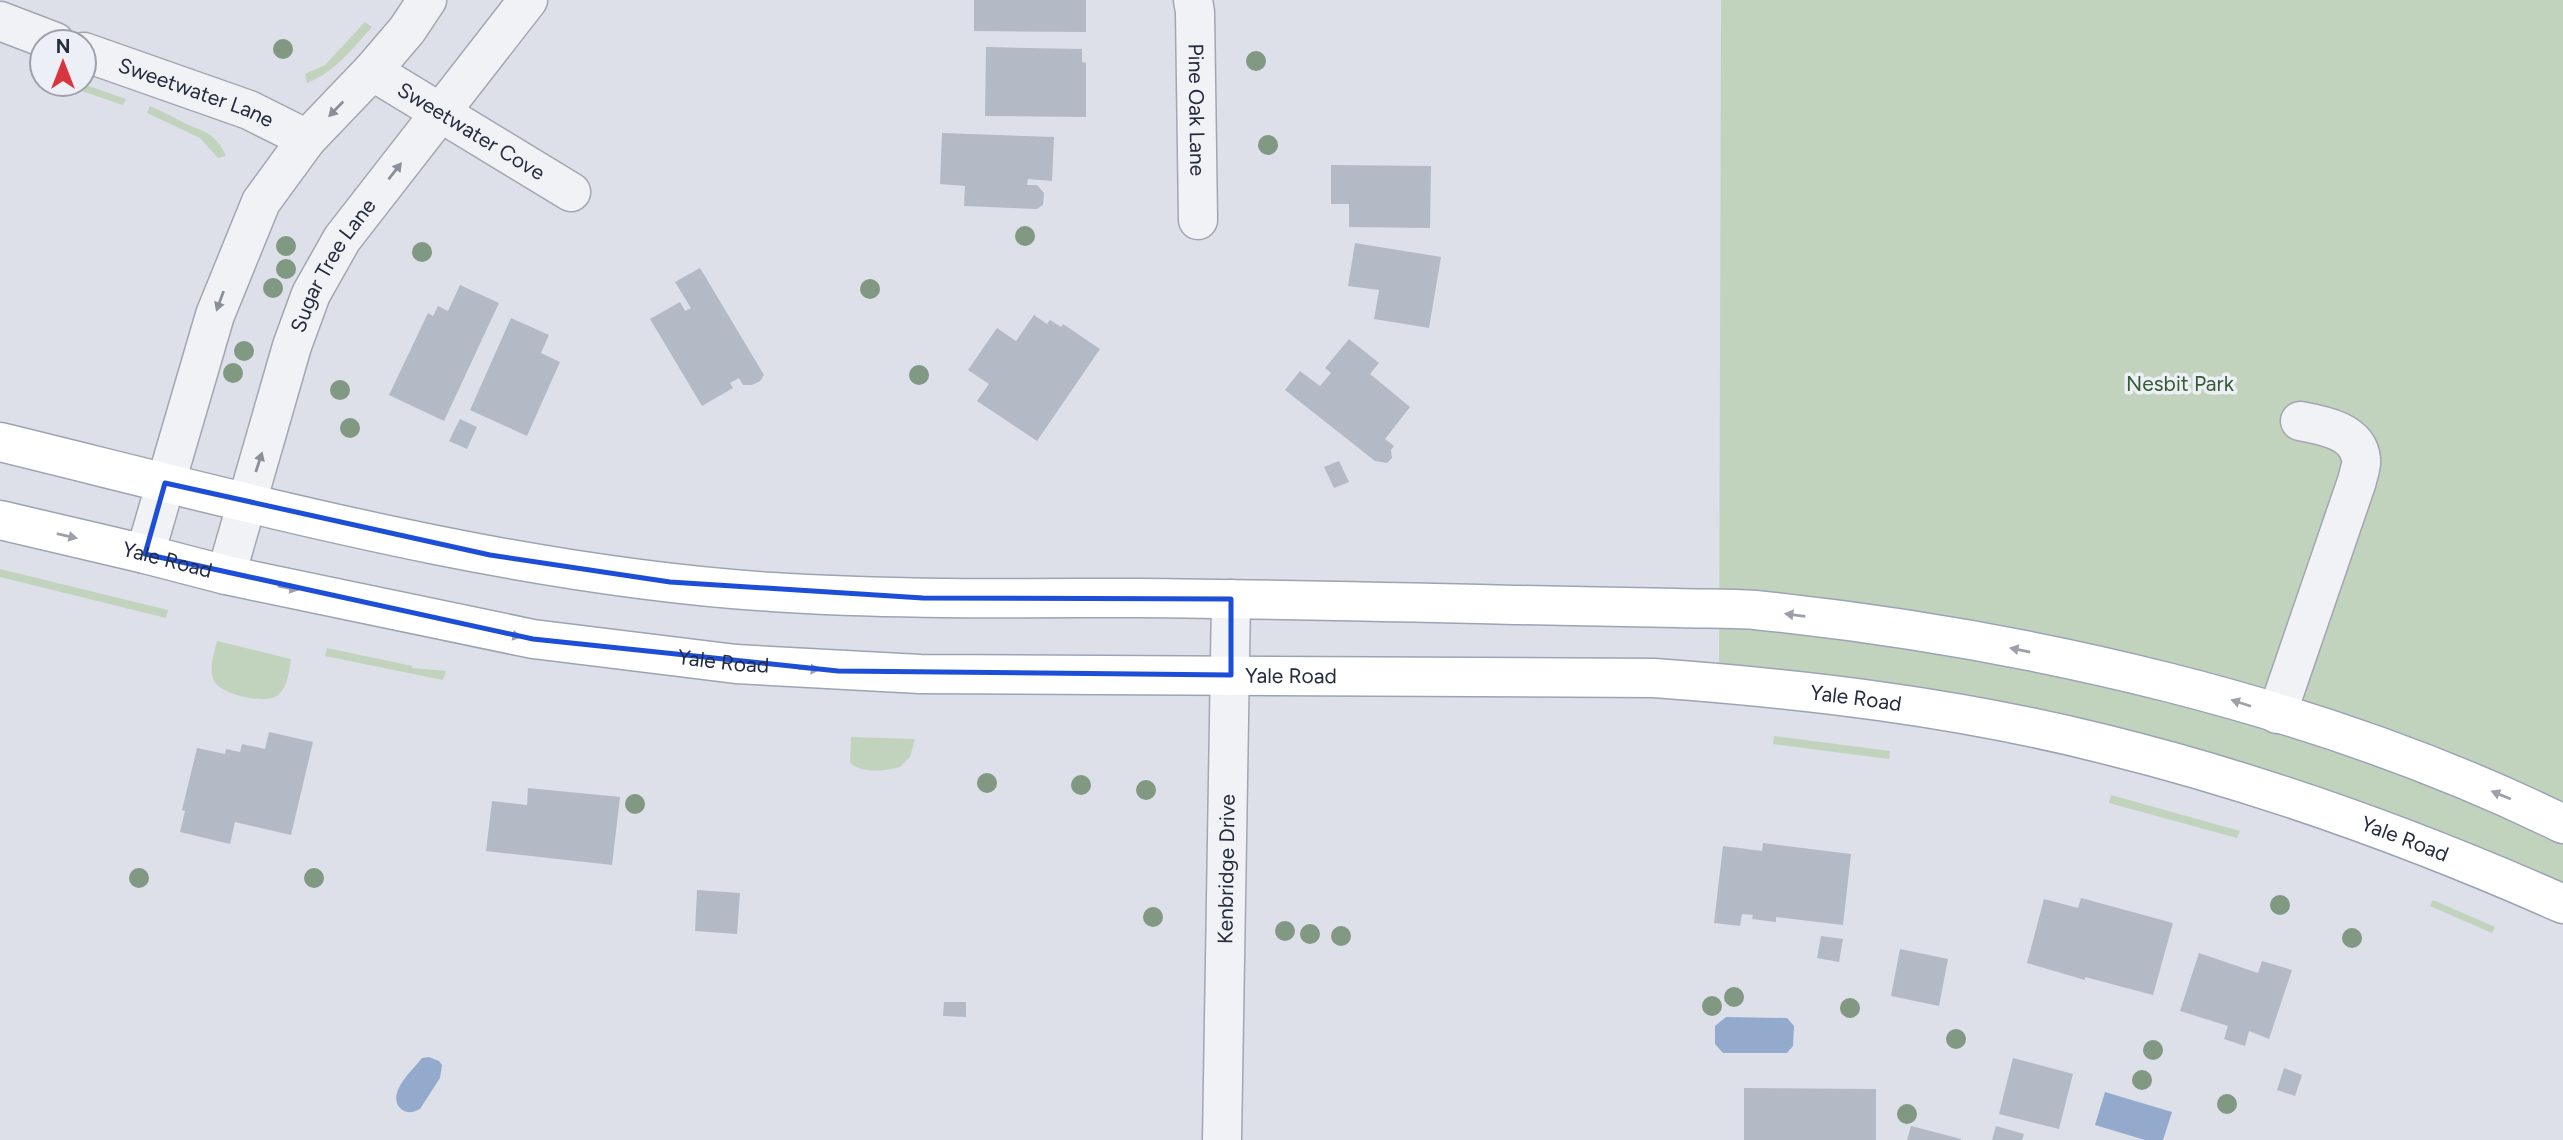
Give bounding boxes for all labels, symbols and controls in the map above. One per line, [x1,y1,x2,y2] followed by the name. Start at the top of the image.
[28,28,98,98] north arrow
[56,35,70,58] text: N
[1183,43,1210,176] street label: Pine Oak Lane
[115,52,278,132] street label: Sweetwater Lane
[393,77,550,185] street label: Sweetwater Cove
[328,100,345,117] one-way arrow
[388,163,403,181] one-way arrow
[285,194,381,336] street label: Sugar Tree Lane
[215,291,226,312] one-way arrow
[2126,371,2235,396] park label: Nesbit Park
[254,452,265,473] one-way arrow
[56,530,78,541] one-way arrow
[120,536,215,583] street label: Yale Road
[277,583,299,594] one-way arrow
[1784,610,1806,621] one-way arrow
[500,629,522,640] one-way arrow
[676,644,770,678] street label: Yale Road
[2009,644,2031,655] one-way arrow
[1245,663,1337,688] street label: Yale Road
[799,664,821,675] one-way arrow
[1809,679,1903,716] street label: Yale Road
[2230,697,2251,708] one-way arrow
[2491,789,2512,800] one-way arrow
[1212,794,1240,944] street label: Kenbridge Drive
[2358,811,2452,867] street label: Yale Road

